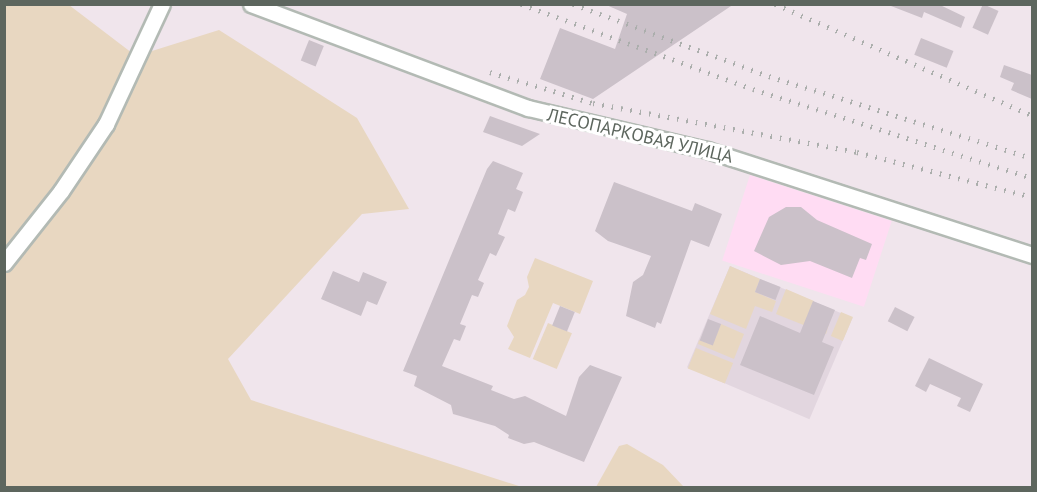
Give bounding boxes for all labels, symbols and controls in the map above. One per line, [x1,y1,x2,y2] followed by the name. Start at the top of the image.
[545,104,735,168] street label: ЛЕСОПАРКОВАЯ УЛИЦА

